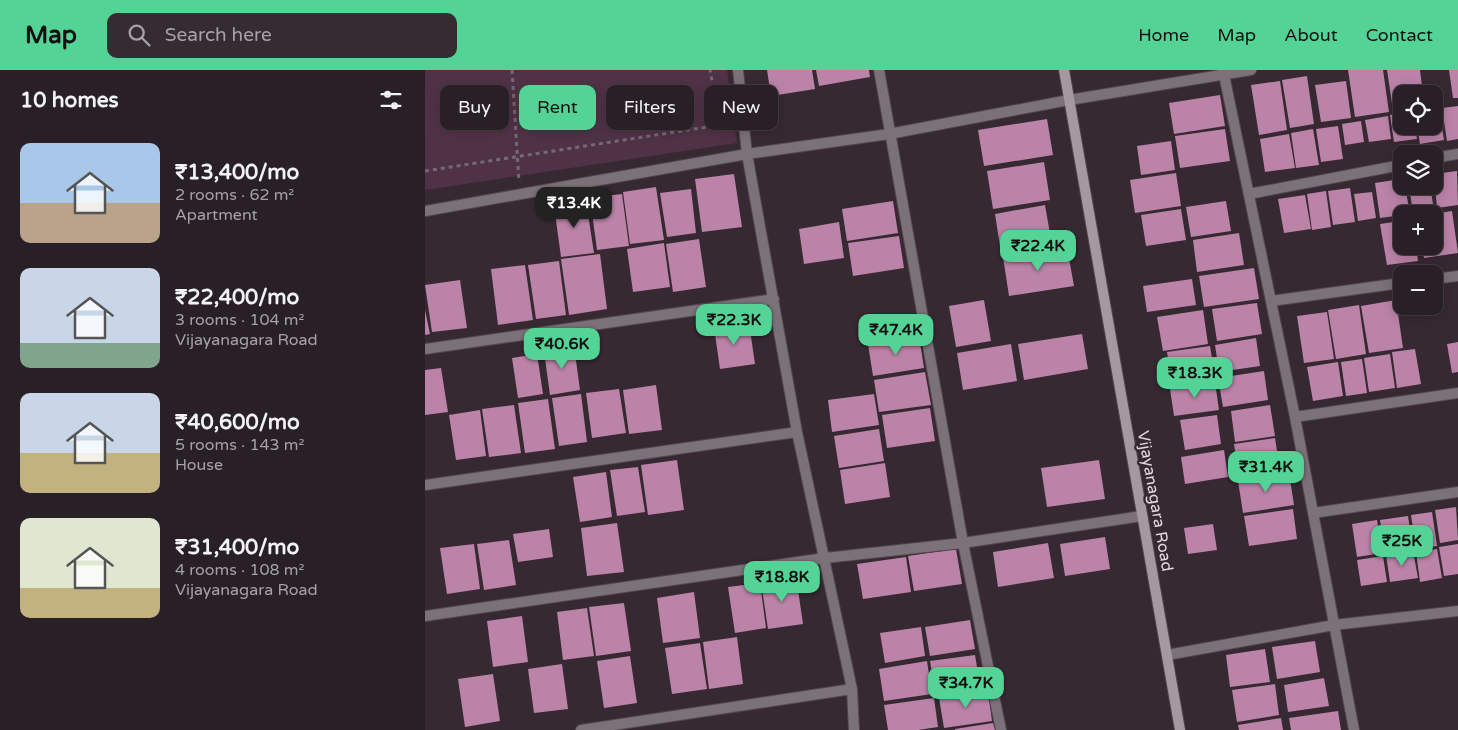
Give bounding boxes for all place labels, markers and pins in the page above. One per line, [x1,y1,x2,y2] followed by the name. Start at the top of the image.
[533,186,615,229] pin: ₹13.4K
[997,230,1079,272] pin: ₹22.4K
[693,304,775,346] pin: ₹22.3K
[855,314,937,356] pin: ₹47.4K
[521,328,603,370] pin: ₹40.6K
[1154,356,1236,399] pin: ₹18.3K
[1225,450,1307,493] pin: ₹31.4K
[1372,524,1432,567] pin: ₹25K
[741,560,823,603] pin: ₹18.8K
[925,666,1007,709] pin: ₹34.7K

